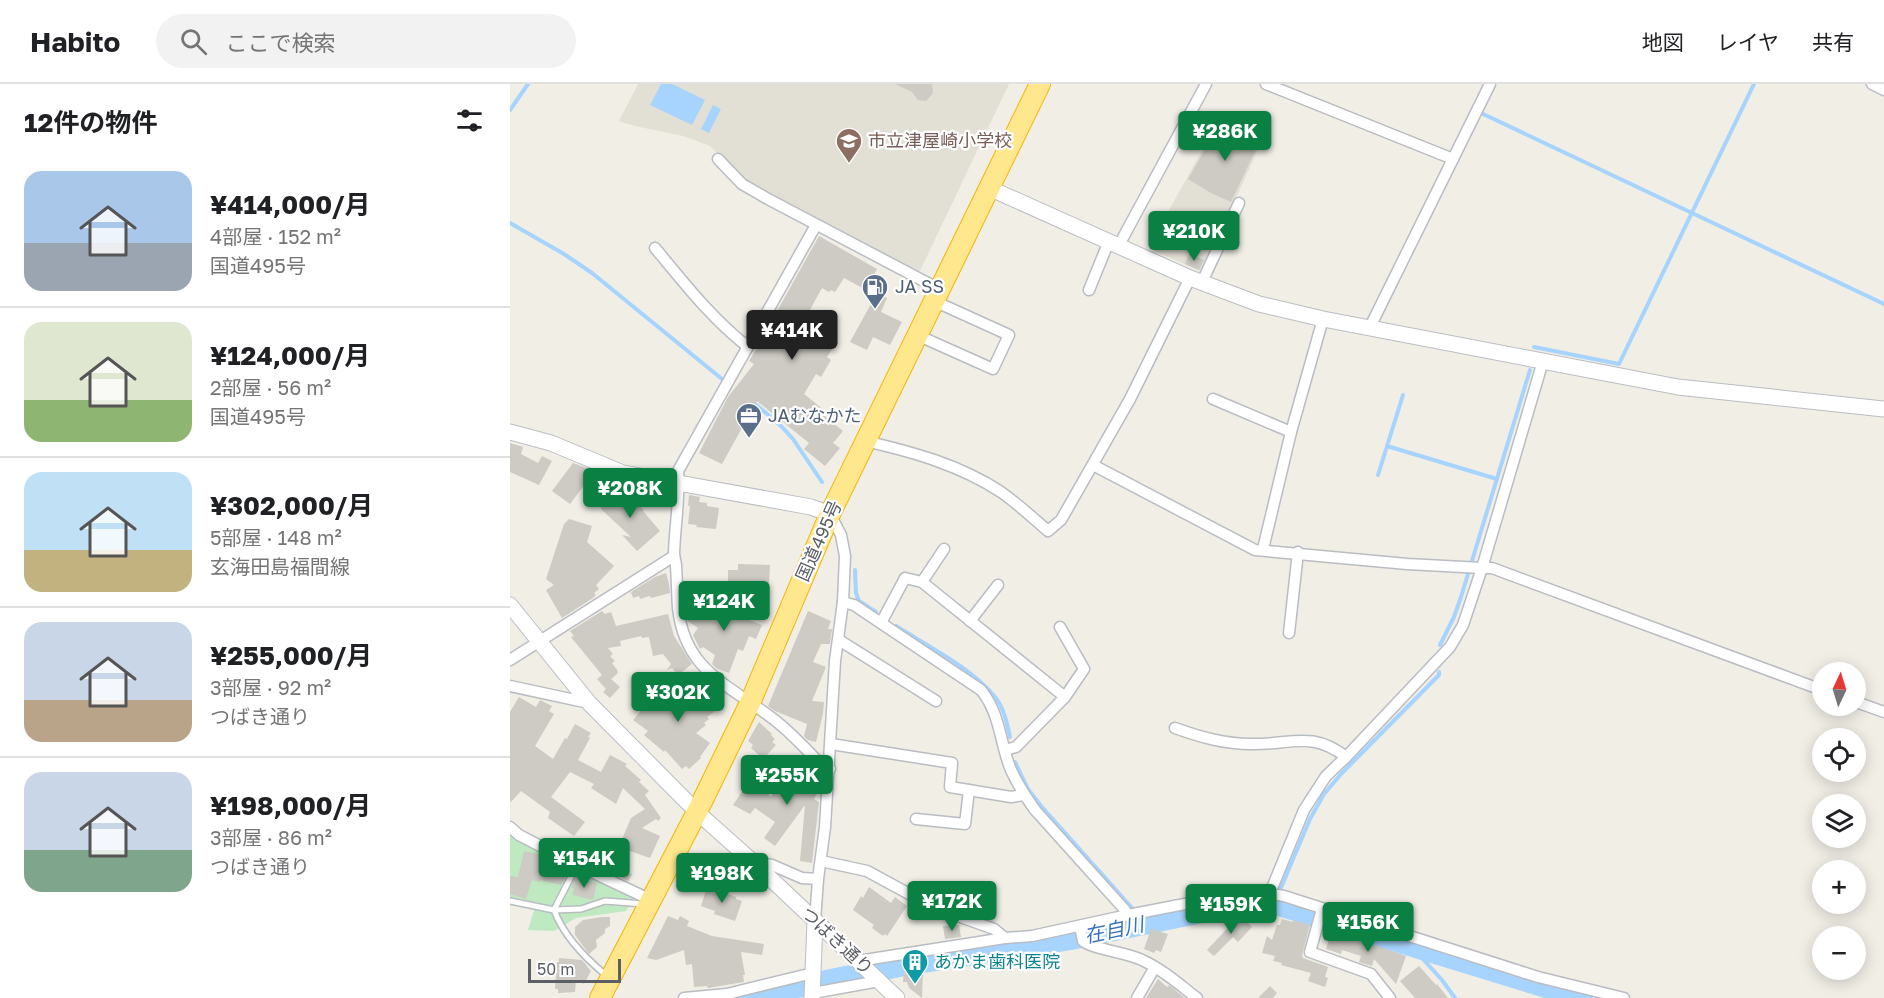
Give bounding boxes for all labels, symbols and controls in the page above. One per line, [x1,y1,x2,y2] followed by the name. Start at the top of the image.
[156,14,576,68] search box
[30,25,120,58] text: Habito
[177,25,210,58] icon: search
[225,29,335,56] text: ここで検索
[1642,29,1684,55] text: 地図
[1717,29,1779,55] text: レイヤ
[1812,29,1854,55] text: 共有
[453,104,486,137] icon: filters
[24,107,157,138] text: 12件の物件
[1183,111,1267,162] pin: ¥286K
[1192,118,1258,142] text: ¥286K
[834,126,864,164] school or university icon: 市立津屋崎小学校
[868,129,1012,151] place label: 市立津屋崎小学校
[210,189,371,220] text: ¥414,000/月
[72,195,144,267] icon: home
[1152,211,1236,262] pin: ¥210K
[1162,218,1226,242] text: ¥210K
[210,224,341,248] text: 4部屋 · 152 m²
[210,253,306,277] text: 国道495号
[860,272,890,310] fuel station icon: JA SS
[895,275,944,297] place label: JA SS
[750,310,834,361] pin: ¥414K
[761,317,824,341] text: ¥414K
[210,340,370,371] text: ¥124,000/月
[72,346,144,418] icon: home
[210,375,331,399] text: 2部屋 · 56 m²
[734,401,764,439] office icon: JAむなかた
[210,404,306,428] text: 国道495号
[768,404,862,426] place label: JAむなかた
[588,468,672,519] pin: ¥208K
[597,475,663,499] text: ¥208K
[210,490,373,521] text: ¥302,000/月
[72,496,144,568] icon: home
[790,497,846,584] street label: 国道495号
[210,525,342,549] text: 5部屋 · 148 m²
[210,554,350,578] text: 玄海田島福間線
[682,581,766,632] pin: ¥124K
[693,588,755,612] text: ¥124K
[210,640,372,671] text: ¥255,000/月
[72,646,144,718] icon: home
[1812,662,1866,716] north arrow
[1812,662,1866,980] map controls
[636,672,720,723] pin: ¥302K
[210,675,331,699] text: 3部屋 · 92 m²
[645,679,711,703] text: ¥302K
[210,704,310,728] text: つばき通り
[1812,728,1866,782] button: locate
[745,755,829,806] pin: ¥255K
[755,762,819,786] text: ¥255K
[210,790,371,821] text: ¥198,000/月
[1812,794,1866,848] button: layers
[72,796,144,868] icon: home
[210,825,332,849] text: 3部屋 · 86 m²
[542,838,626,889] pin: ¥154K
[553,845,615,869] text: ¥154K
[680,853,764,904] pin: ¥198K
[210,854,310,878] text: つばき通り
[690,860,754,884] text: ¥198K
[1812,860,1866,914] button: +
[910,881,994,932] pin: ¥172K
[1189,884,1273,935] pin: ¥159K
[921,888,983,912] text: ¥172K
[1200,891,1262,915] text: ¥159K
[797,902,878,979] street label: つばき通り
[1326,902,1410,953] pin: ¥156K
[1337,909,1399,933] text: ¥156K
[1082,911,1148,947] water label: 在自川
[1812,926,1866,980] button: −
[900,947,930,985] building icon: あかま歯科医院
[934,950,1060,972] place label: あかま歯科医院
[528,956,621,984] scale bar
[537,959,574,979] text: 50 m

